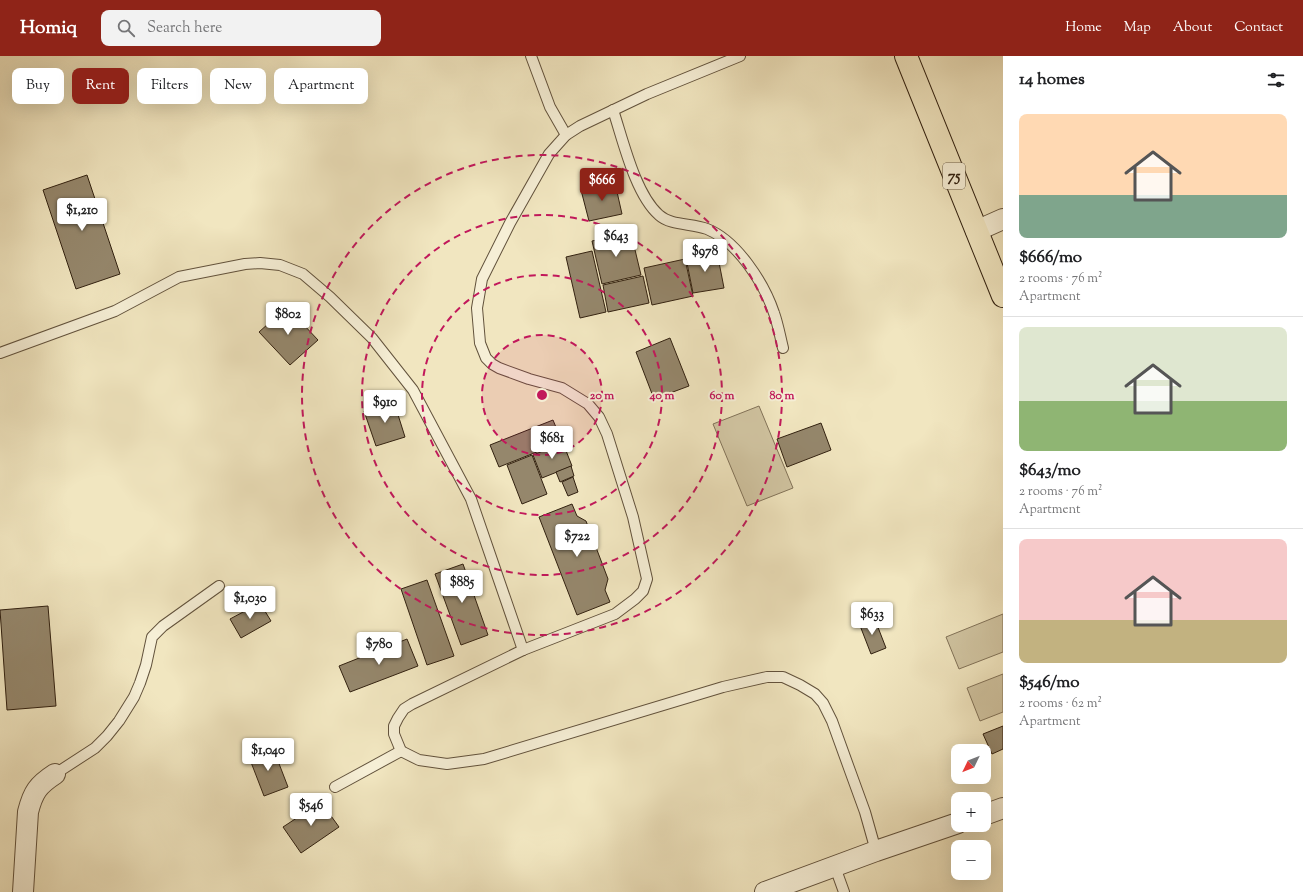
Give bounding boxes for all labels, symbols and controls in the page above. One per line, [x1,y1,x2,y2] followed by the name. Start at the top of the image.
[101,10,381,46] search box
[20,15,77,42] text: Homiq
[115,17,137,39] icon: search
[147,18,222,39] text: Search here
[1065,18,1102,38] text: Home
[1124,18,1151,38] text: Map
[1173,18,1212,38] text: About
[1234,18,1283,38] text: Contact
[12,68,64,104] chip: Buy
[72,68,129,104] chip: Rent
[137,68,202,104] chip: Filters
[210,68,266,104] chip: New
[274,68,368,104] chip: Apartment
[1019,68,1085,92] text: 14 homes
[1265,69,1287,91] icon: filters
[1117,140,1189,212] icon: home
[943,163,965,189] road number: 75
[578,168,626,202] pin: $666
[589,172,615,190] text: $666
[49,198,115,232] pin: $1,210
[66,202,98,220] text: $1,210
[592,224,640,258] pin: $643
[604,228,628,246] text: $643
[681,239,729,273] pin: $978
[692,243,718,261] text: $978
[1019,246,1082,270] text: $666/mo
[1019,270,1103,288] text: 2 rooms · 76 m²
[1019,288,1080,306] text: Apartment
[264,302,312,336] pin: $802
[275,306,301,324] text: $802
[1117,353,1189,425] icon: home
[590,387,614,405] text: 20 m
[649,387,674,405] text: 40 m
[710,387,734,405] text: 60 m
[770,387,794,405] text: 80 m
[535,388,549,402] centre of rings
[361,390,409,424] pin: $910
[373,394,397,412] text: $910
[528,426,576,460] pin: $681
[540,430,564,448] text: $681
[1019,459,1081,483] text: $643/mo
[1019,483,1103,501] text: 2 rooms · 76 m²
[1019,501,1080,519] text: Apartment
[553,524,601,558] pin: $722
[564,528,590,546] text: $722
[1117,565,1189,637] icon: home
[438,570,486,604] pin: $885
[450,574,474,592] text: $885
[217,586,283,620] pin: $1,030
[233,590,267,608] text: $1,030
[848,602,896,636] pin: $633
[860,606,884,624] text: $633
[355,632,403,666] pin: $780
[366,636,392,654] text: $780
[1019,671,1080,695] text: $546/mo
[1019,695,1102,713] text: 2 rooms · 62 m²
[1019,713,1080,731] text: Apartment
[235,738,301,772] pin: $1,040
[251,742,285,760] text: $1,040
[951,744,991,784] north arrow
[951,744,991,880] map controls
[951,792,991,832] button: +
[287,793,335,827] pin: $546
[299,797,323,815] text: $546
[951,840,991,880] button: −

